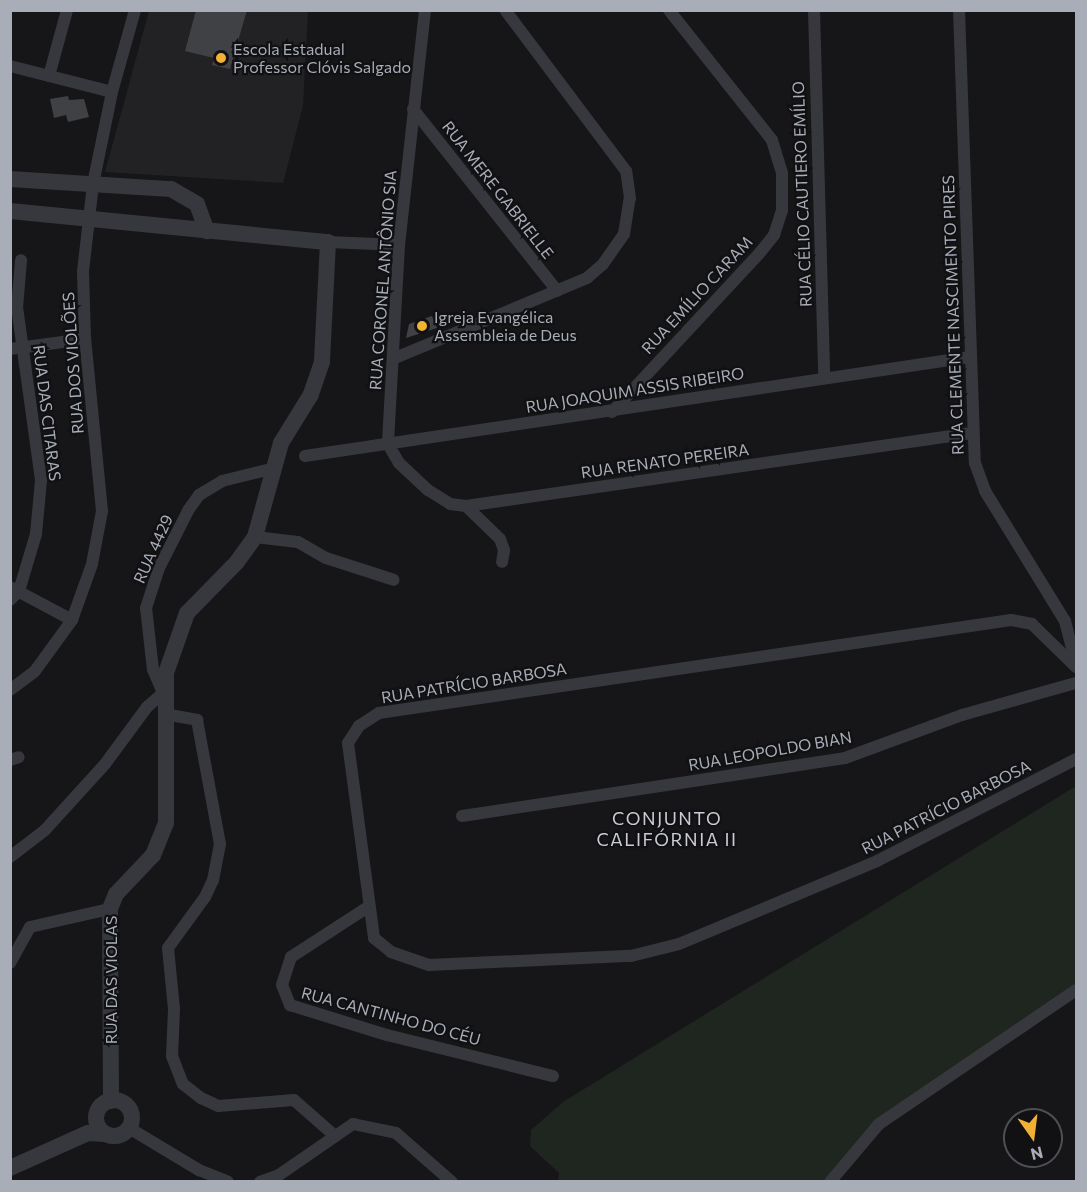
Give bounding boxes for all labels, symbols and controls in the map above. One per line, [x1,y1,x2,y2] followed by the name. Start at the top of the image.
[233,39,411,77] place label: Escola Estadual Professor Clóvis Salgado
[214,51,228,65] marker: Escola Estadual Professor Clóvis Salgado
[788,81,816,307] street label: RUA CÉLIO CAUTIERO EMÍLIO
[438,117,558,263] street label: RUA MERE GABRIELLE
[366,169,400,391] street label: RUA CORONEL ANTÔNIO SIA
[939,175,967,455] street label: RUA CLEMENTE NASCIMENTO PIRES
[638,232,756,358] street label: RUA EMÍLIO CARAM
[58,291,88,435] street label: RUA DOS VIOLÕES
[434,307,577,345] place label: Igreja Evangélica Assembleia de Deus
[415,319,429,333] marker: Igreja Evangélica Assembleia de Deus
[29,344,65,482] street label: RUA DAS CITARAS
[524,363,746,417] street label: RUA JOAQUIM ASSIS RIBEIRO
[580,440,750,482] street label: RUA RENATO PEREIRA
[129,512,177,586] street label: RUA 4429
[380,659,568,707] street label: RUA PATRÍCIO BARBOSA
[687,727,853,775] street label: RUA LEOPOLDO BIAN
[858,756,1034,858] street label: RUA PATRÍCIO BARBOSA
[596,808,738,850] district label: CONJUNTO CALIFÓRNIA II
[101,916,121,1044] street label: RUA DAS VIOLAS
[299,983,483,1049] street label: RUA CANTINHO DO CÉU
[1003,1108,1063,1168] north arrow
[1029,1143,1045,1165] text: N

